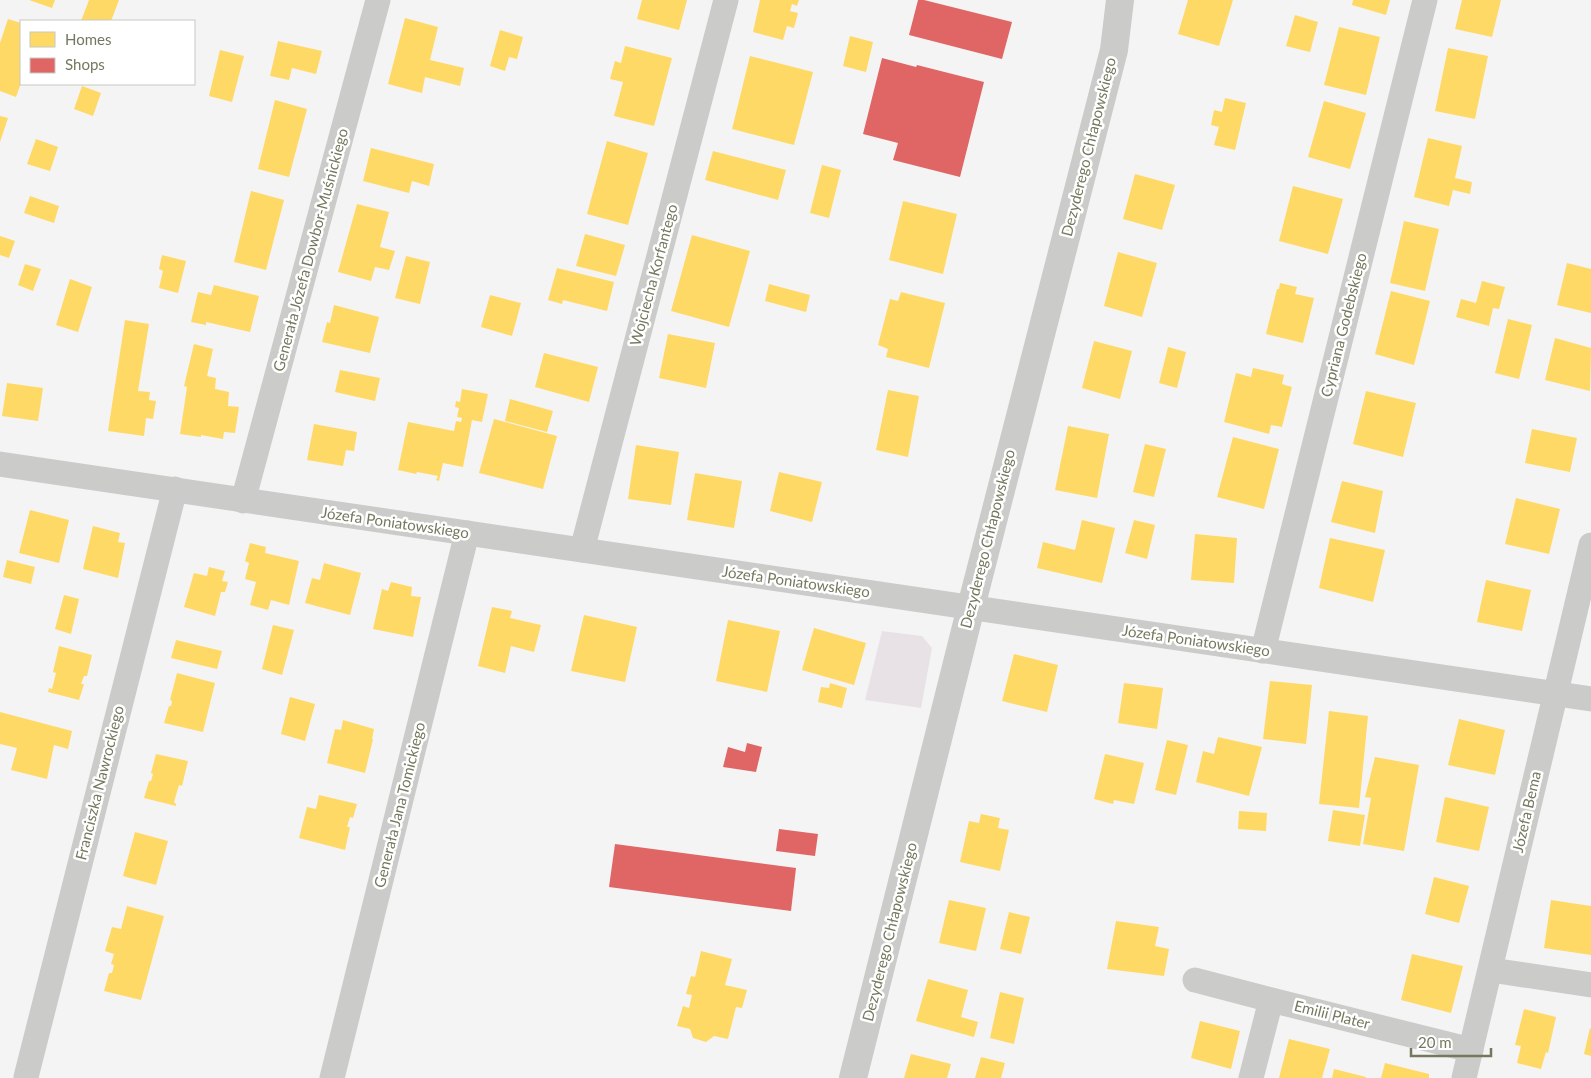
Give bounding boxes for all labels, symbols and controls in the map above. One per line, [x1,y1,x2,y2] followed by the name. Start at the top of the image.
[20,20,195,85] legend
[65,30,111,48] text: Homes
[65,55,105,73] text: Shops
[1057,55,1119,238] street label: Dezyderego Chłapowskiego
[269,126,351,373] street label: Generała Józefa Dowbor-Muśnickiego
[625,202,681,348] street label: Wojciecha Korfantego
[1316,251,1370,399] street label: Cypriana Godebskiego
[956,447,1018,630] street label: Dezyderego Chłapowskiego
[320,503,470,541] street label: Józefa Poniatowskiego
[721,562,871,600] street label: Józefa Poniatowskiego
[1121,621,1271,659] street label: Józefa Poniatowskiego
[71,704,127,862] street label: Franciszka Nawrockiego
[370,720,428,889] street label: Generała Jana Tomickiego
[1508,769,1544,854] street label: Józefa Bema
[858,840,920,1023] street label: Dezyderego Chłapowskiego
[1292,996,1373,1032] street label: Emilii Plater
[1411,1026,1491,1058] scale bar
[1418,1033,1452,1051] text: 20 m

